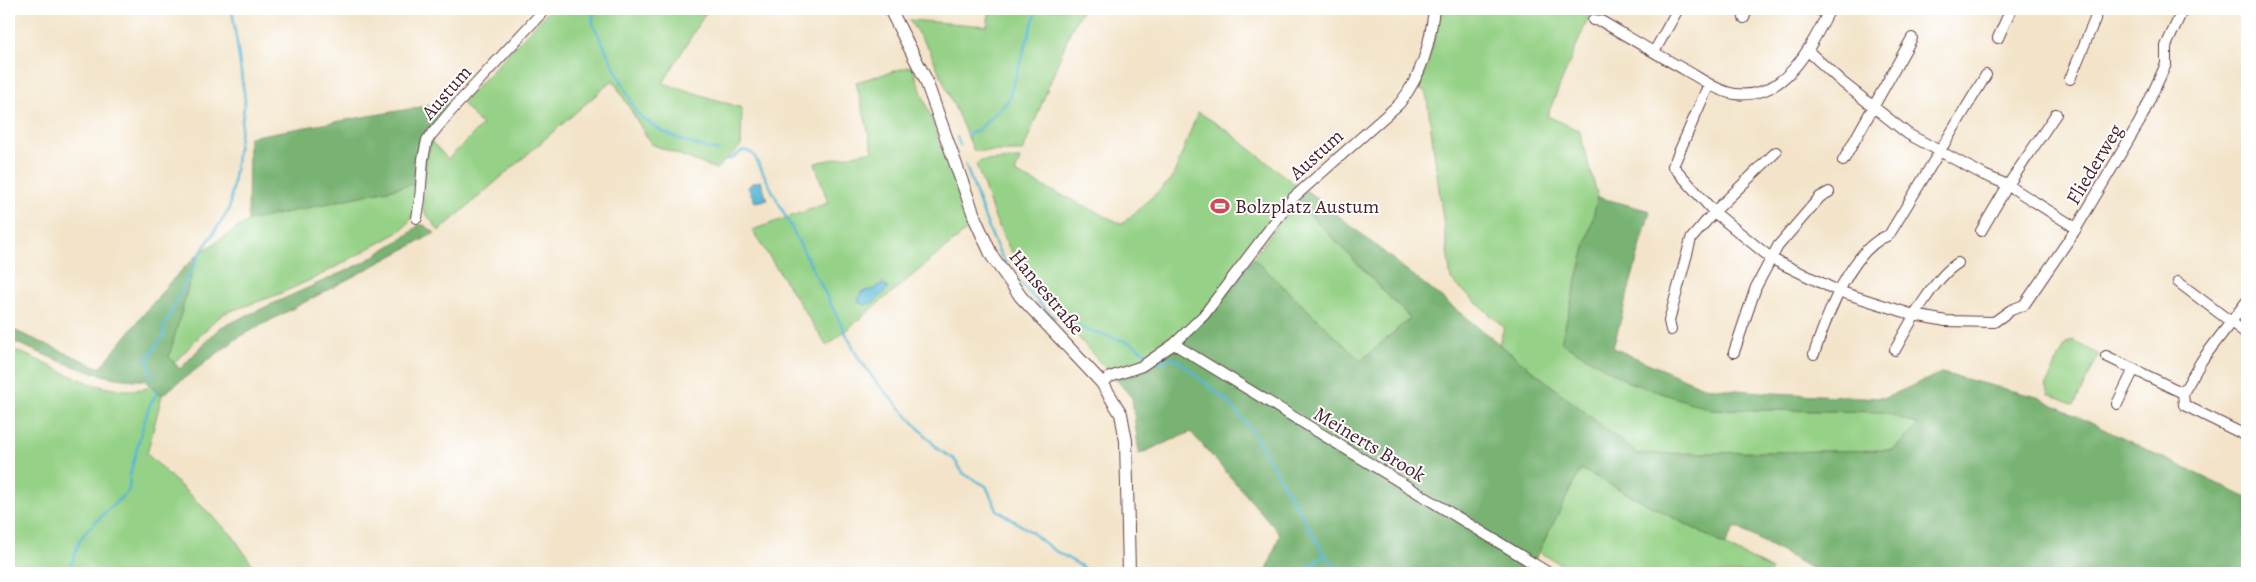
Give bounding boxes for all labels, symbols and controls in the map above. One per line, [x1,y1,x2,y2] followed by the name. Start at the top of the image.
[414,59,478,126] street label: Austum
[2060,119,2129,210] street label: Fliederweg
[1283,123,1349,187] street label: Austum
[1235,193,1380,220] place label: Bolzplatz Austum
[1209,195,1231,217] sports icon: Bolzplatz Austum
[1003,244,1090,341] street label: Hansestraße
[1309,400,1431,489] street label: Meinerts Brook

